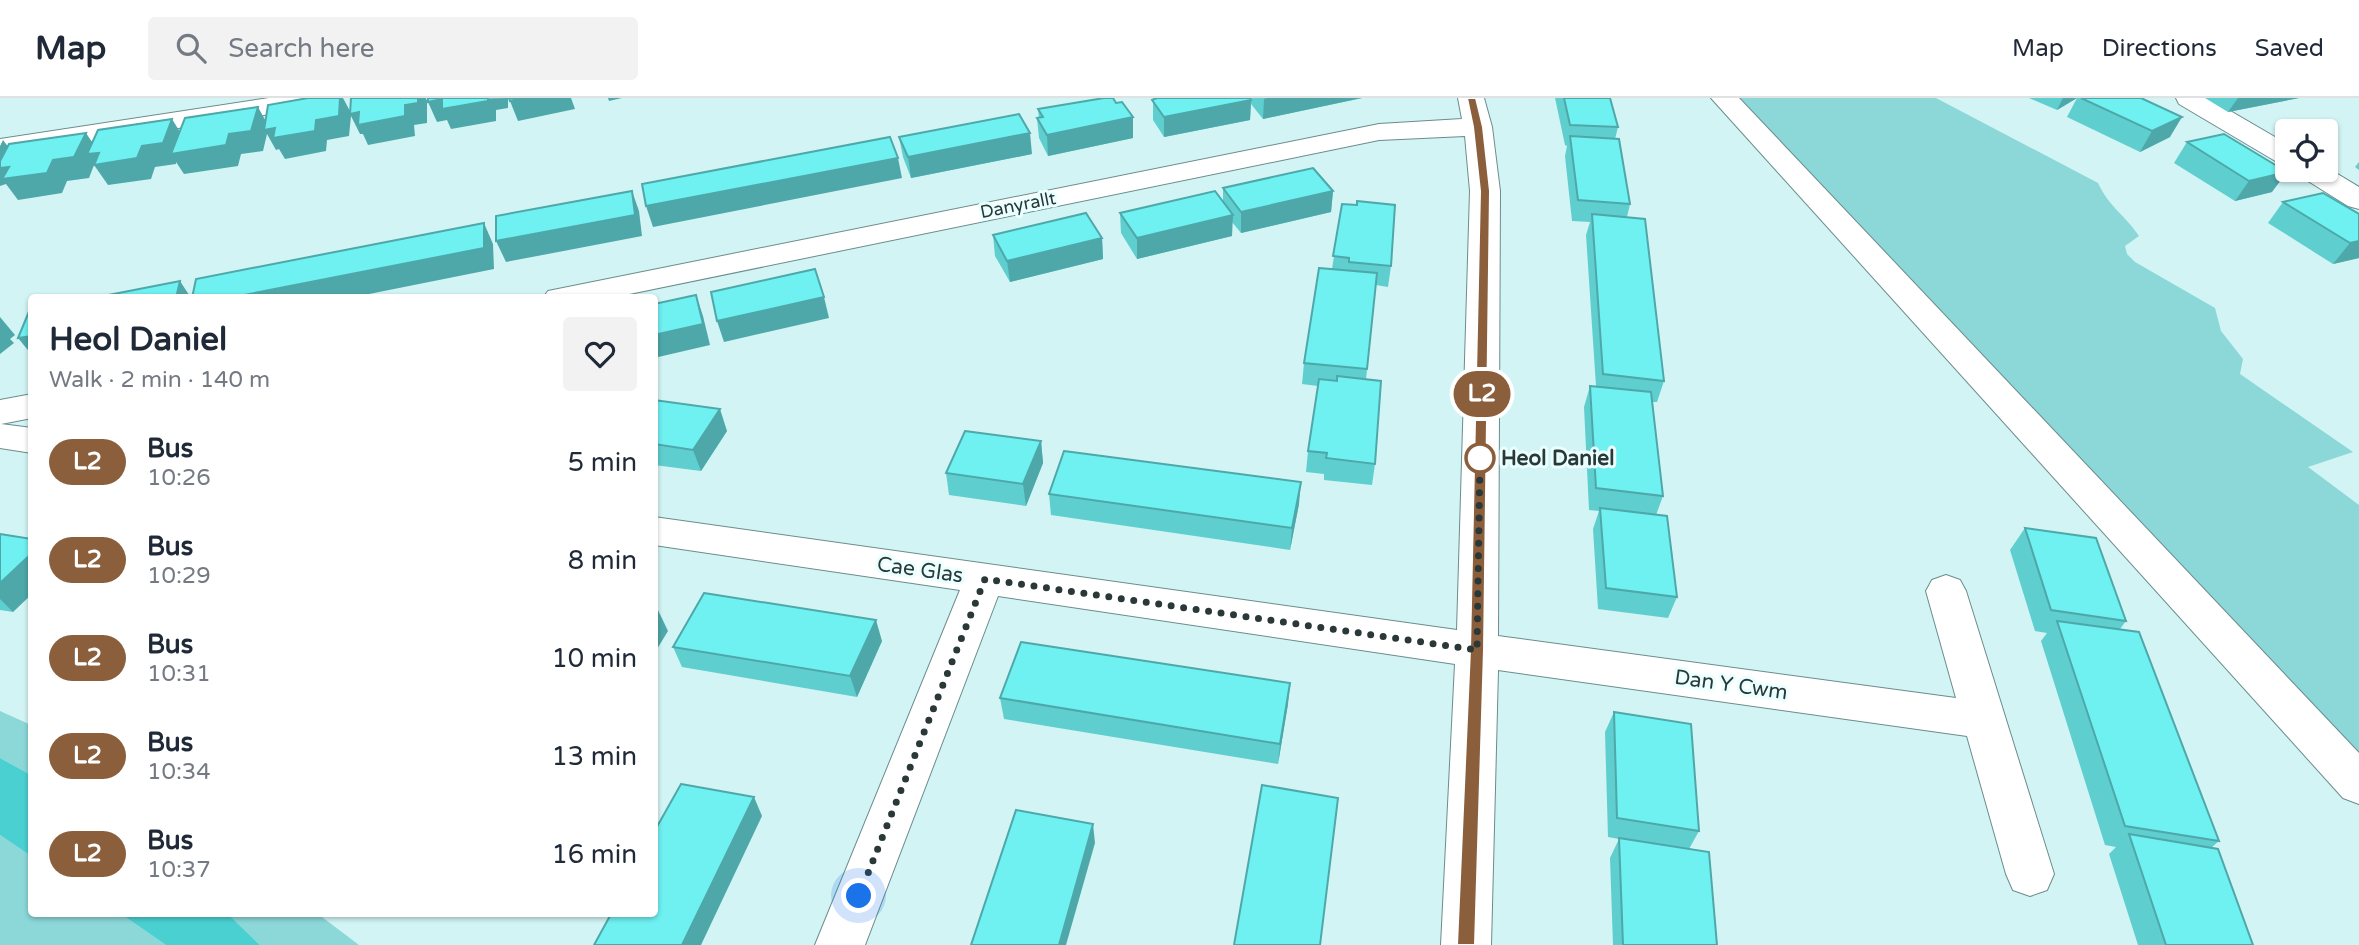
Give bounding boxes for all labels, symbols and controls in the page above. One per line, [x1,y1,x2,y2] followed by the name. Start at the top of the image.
[148,17,638,80] search box
[35,29,106,68] text: Map
[172,29,210,67] icon: search
[228,33,374,64] text: Search here
[2012,34,2064,63] text: Map
[2102,34,2217,63] text: Directions
[2255,34,2324,63] text: Saved
[2275,119,2338,182] map controls
[2275,119,2338,182] button: locate
[978,187,1058,223] street label: Danyrallt
[563,317,637,391] button: heart
[49,320,227,359] text: Heol Daniel
[49,366,270,394] text: Walk · 2 min · 140 m
[1450,371,1514,417] line badge: L2
[1468,379,1496,408] text: L2
[147,433,193,464] text: Bus
[1465,443,1495,473] marker: Heol Daniel
[1501,446,1614,471] place label: Heol Daniel
[73,447,102,476] text: L2
[568,447,637,478] text: 5 min
[147,464,211,492] text: 10:26
[147,531,193,562] text: Bus
[73,545,102,574] text: L2
[568,545,637,576] text: 8 min
[875,552,965,588] street label: Cae Glas
[147,562,211,590] text: 10:29
[147,629,193,660] text: Bus
[73,643,102,672] text: L2
[551,643,637,674] text: 10 min
[147,660,211,688] text: 10:31
[1673,665,1789,705] street label: Dan Y Cwm
[147,727,193,758] text: Bus
[73,741,102,770] text: L2
[551,741,637,772] text: 13 min
[147,758,211,786] text: 10:34
[147,825,193,856] text: Bus
[73,839,102,868] text: L2
[551,839,637,870] text: 16 min
[147,856,211,884] text: 10:37
[841,878,876,913] your location

